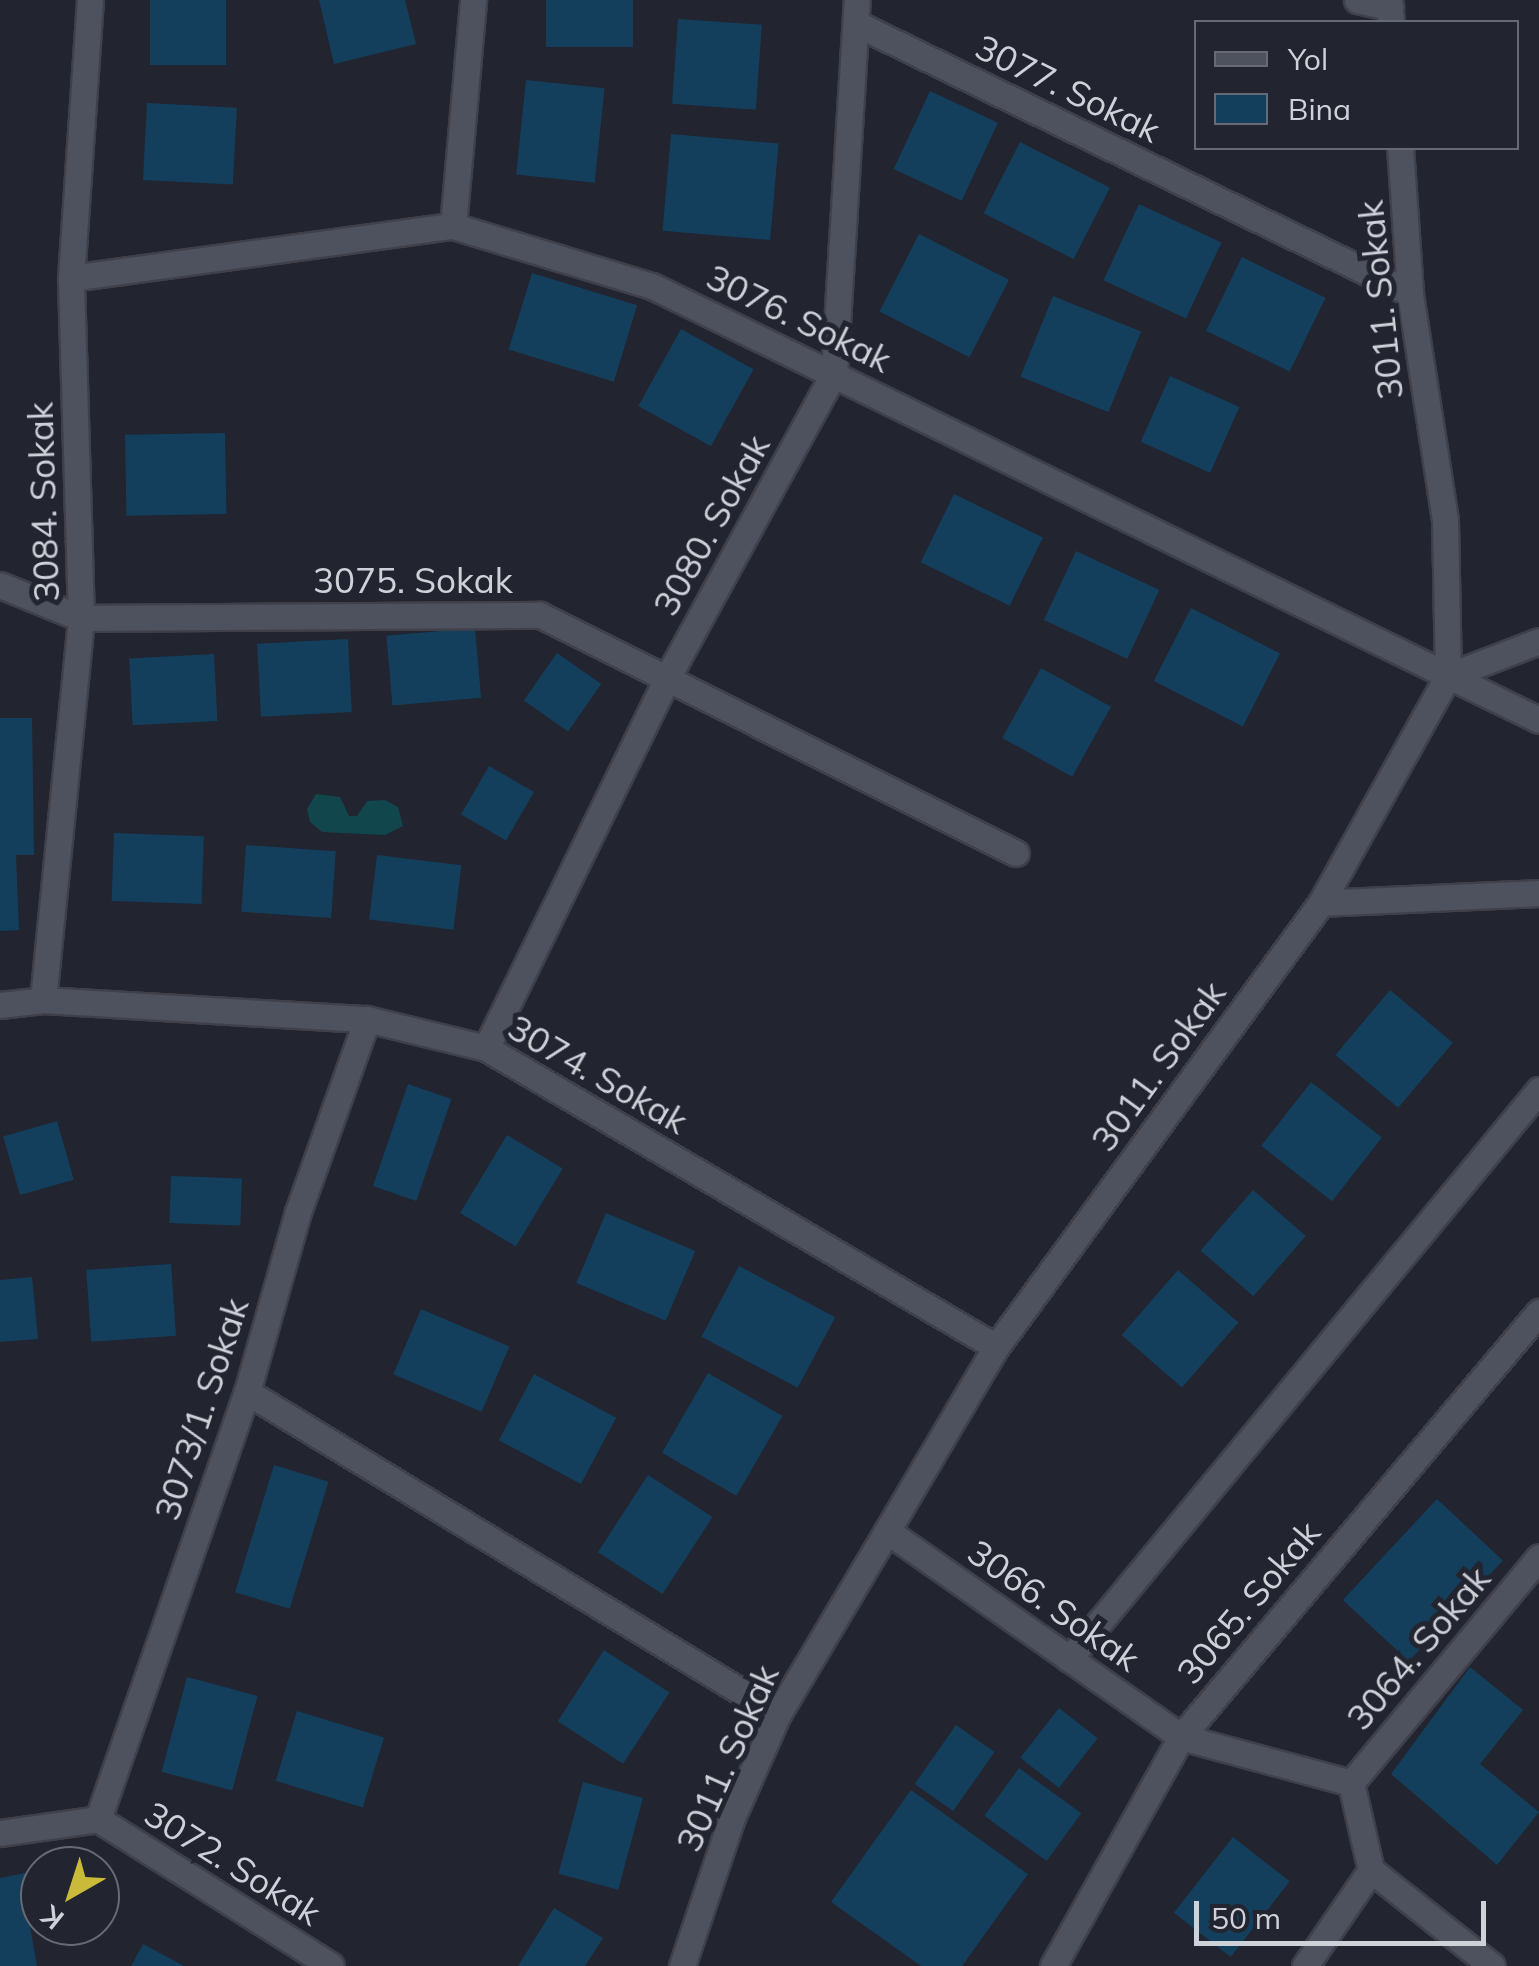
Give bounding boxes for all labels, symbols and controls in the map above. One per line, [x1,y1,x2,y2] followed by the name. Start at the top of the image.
[1194,20,1519,150] legend
[969,25,1167,151] street label: 3077. Sokak
[1288,40,1328,78] text: Yol
[1288,90,1351,128] text: Bina
[1349,198,1411,402] street label: 3011. Sokak
[700,255,898,381] street label: 3076. Sokak
[19,401,67,603] street label: 3084. Sokak
[644,427,778,623] street label: 3080. Sokak
[313,559,513,601] street label: 3075. Sokak
[1082,973,1234,1159] street label: 3011. Sokak
[501,1006,695,1142] street label: 3074. Sokak
[145,1293,257,1525] street label: 3073/1. Sokak
[1168,1512,1328,1692] street label: 3065. Sokak
[960,1531,1148,1679] street label: 3066. Sokak
[1338,1558,1498,1738] street label: 3064. Sokak
[667,1658,787,1858] street label: 3011. Sokak
[137,1792,329,1934] street label: 3072. Sokak
[20,1846,120,1946] north arrow
[1199,1881,1492,1943] scale bar
[34,1899,70,1938] text: K
[1211,1899,1281,1937] text: 50 m

